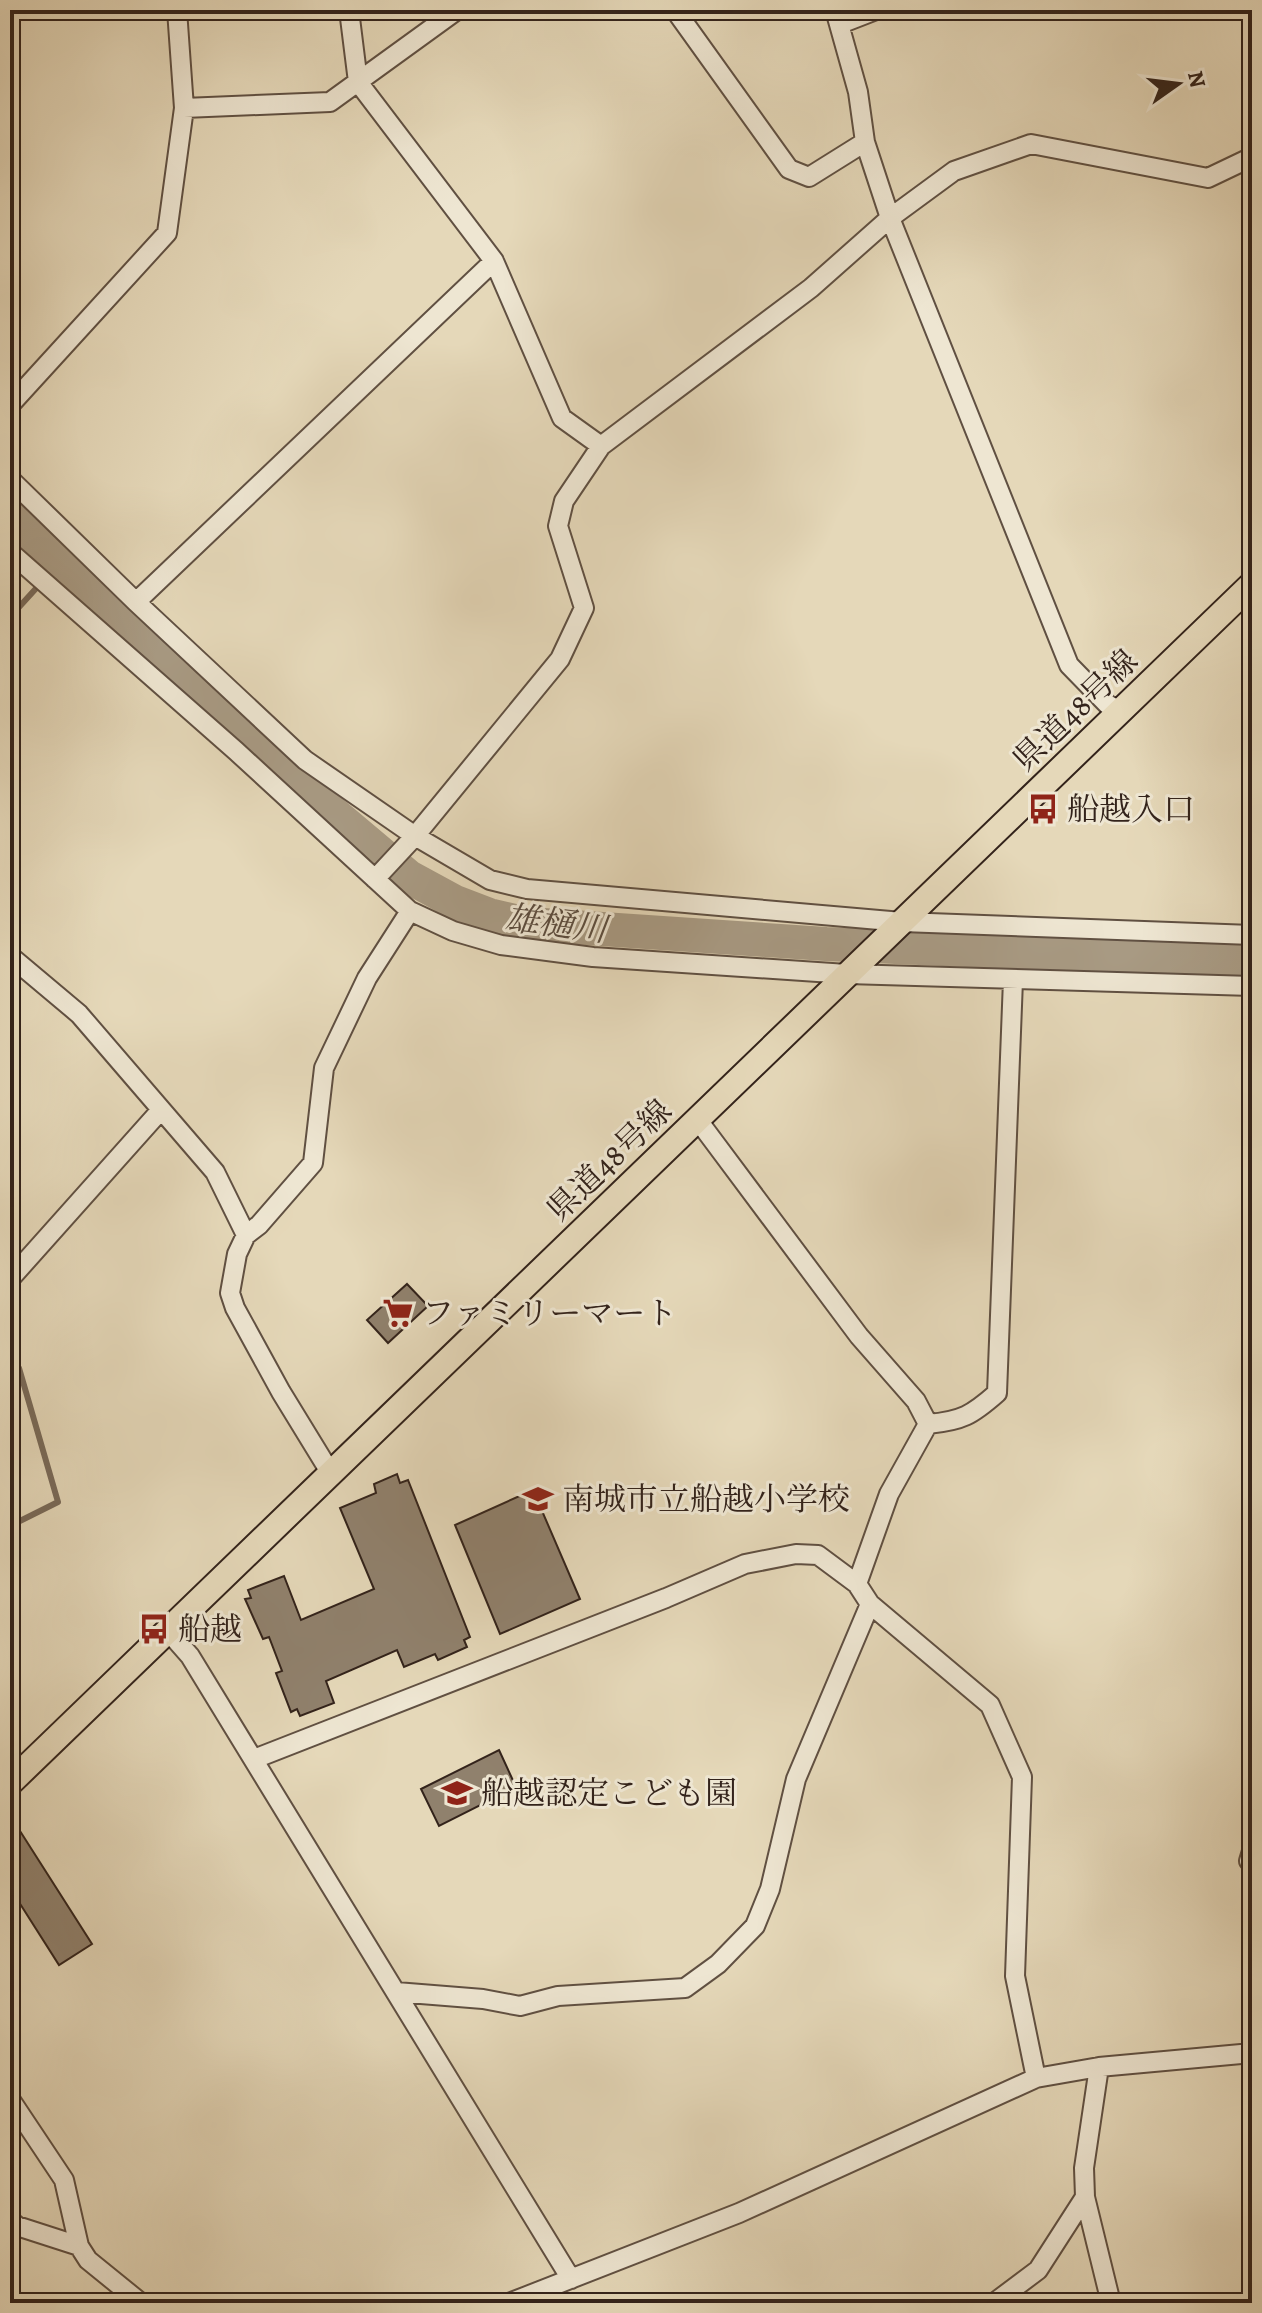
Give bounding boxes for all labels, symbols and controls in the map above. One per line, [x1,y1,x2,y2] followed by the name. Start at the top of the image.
[1138,44,1218,124] north arrow
[1180,68,1213,91] text: N
[1003,639,1147,781] street label: 県道48号線
[1067,787,1195,831] place label: 船越入口
[1026,792,1060,826] bus stop icon: 船越入口
[502,894,613,954] water label: 雄樋川
[537,1089,681,1231] street label: 県道48号線
[422,1291,677,1335] place label: ファミリーマート
[381,1296,415,1330] supermarket icon: ファミリーマート
[562,1477,850,1521] place label: 南城市立船越小学校
[521,1482,555,1516] school or university icon: 南城市立船越小学校
[178,1607,242,1651] place label: 船越
[137,1612,171,1646] bus stop icon: 船越
[481,1771,737,1815] place label: 船越認定こども園
[440,1776,474,1810] school or university icon: 船越認定こども園

